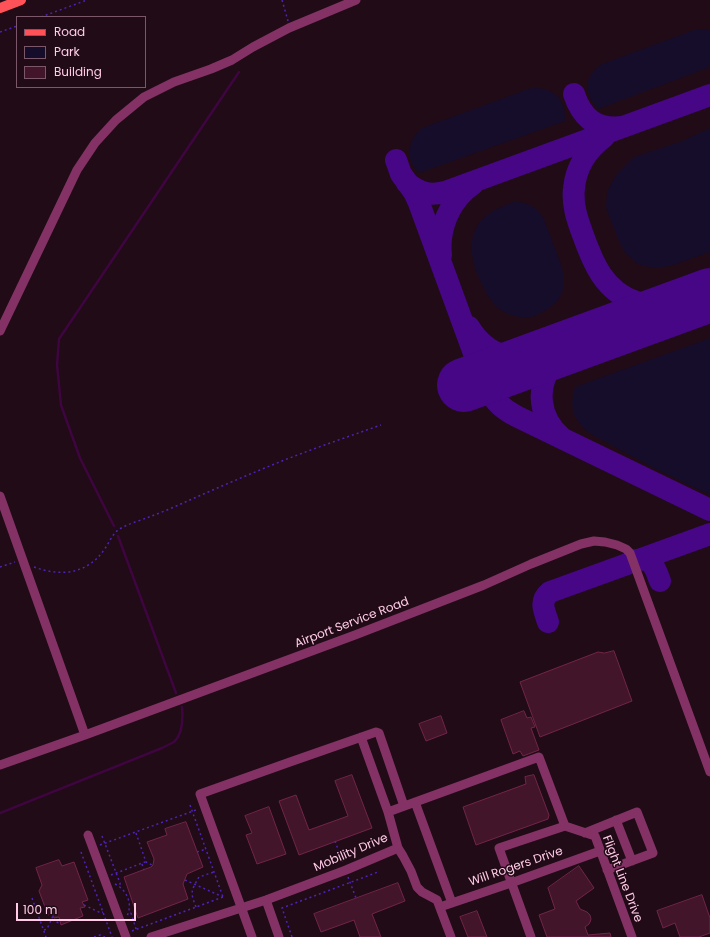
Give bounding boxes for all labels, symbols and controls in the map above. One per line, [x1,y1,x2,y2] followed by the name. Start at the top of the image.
[16,16,146,88] legend
[54,23,85,40] text: Road
[54,43,80,60] text: Park
[54,63,102,80] text: Building
[293,595,411,651] street label: Airport Service Road
[312,831,390,875] street label: Mobility Drive
[599,834,645,924] street label: Flight Line Drive
[467,844,565,890] street label: Will Rogers Drive
[18,895,138,921] scale bar
[23,901,57,918] text: 100 m

